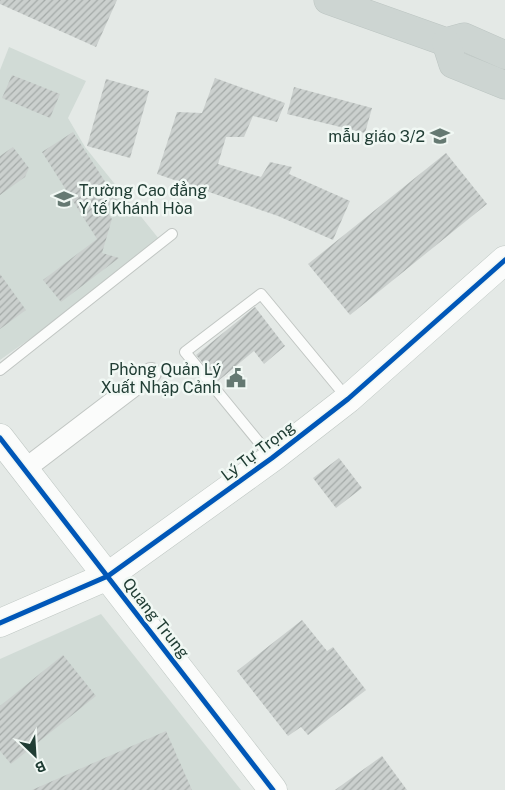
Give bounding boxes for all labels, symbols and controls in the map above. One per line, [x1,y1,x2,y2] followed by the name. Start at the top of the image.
[429,125,451,147] school or university icon: mẫu giáo 3/2
[328,127,425,146] place label: mẫu giáo 3/2
[79,181,207,218] place label: Trường Cao đẳng Y tế Khánh Hòa
[53,188,75,210] school or university icon: Trường Cao đẳng Y tế Khánh Hòa
[101,360,221,397] place label: Phòng Quản Lý Xuất Nhập Cảnh
[225,367,247,389] public building icon: Phòng Quản Lý Xuất Nhập Cảnh
[217,417,299,485] street label: Lý Tự Trọng
[119,574,193,662] street label: Quang Trung
[10,730,60,780] north arrow
[33,758,48,776] text: B

